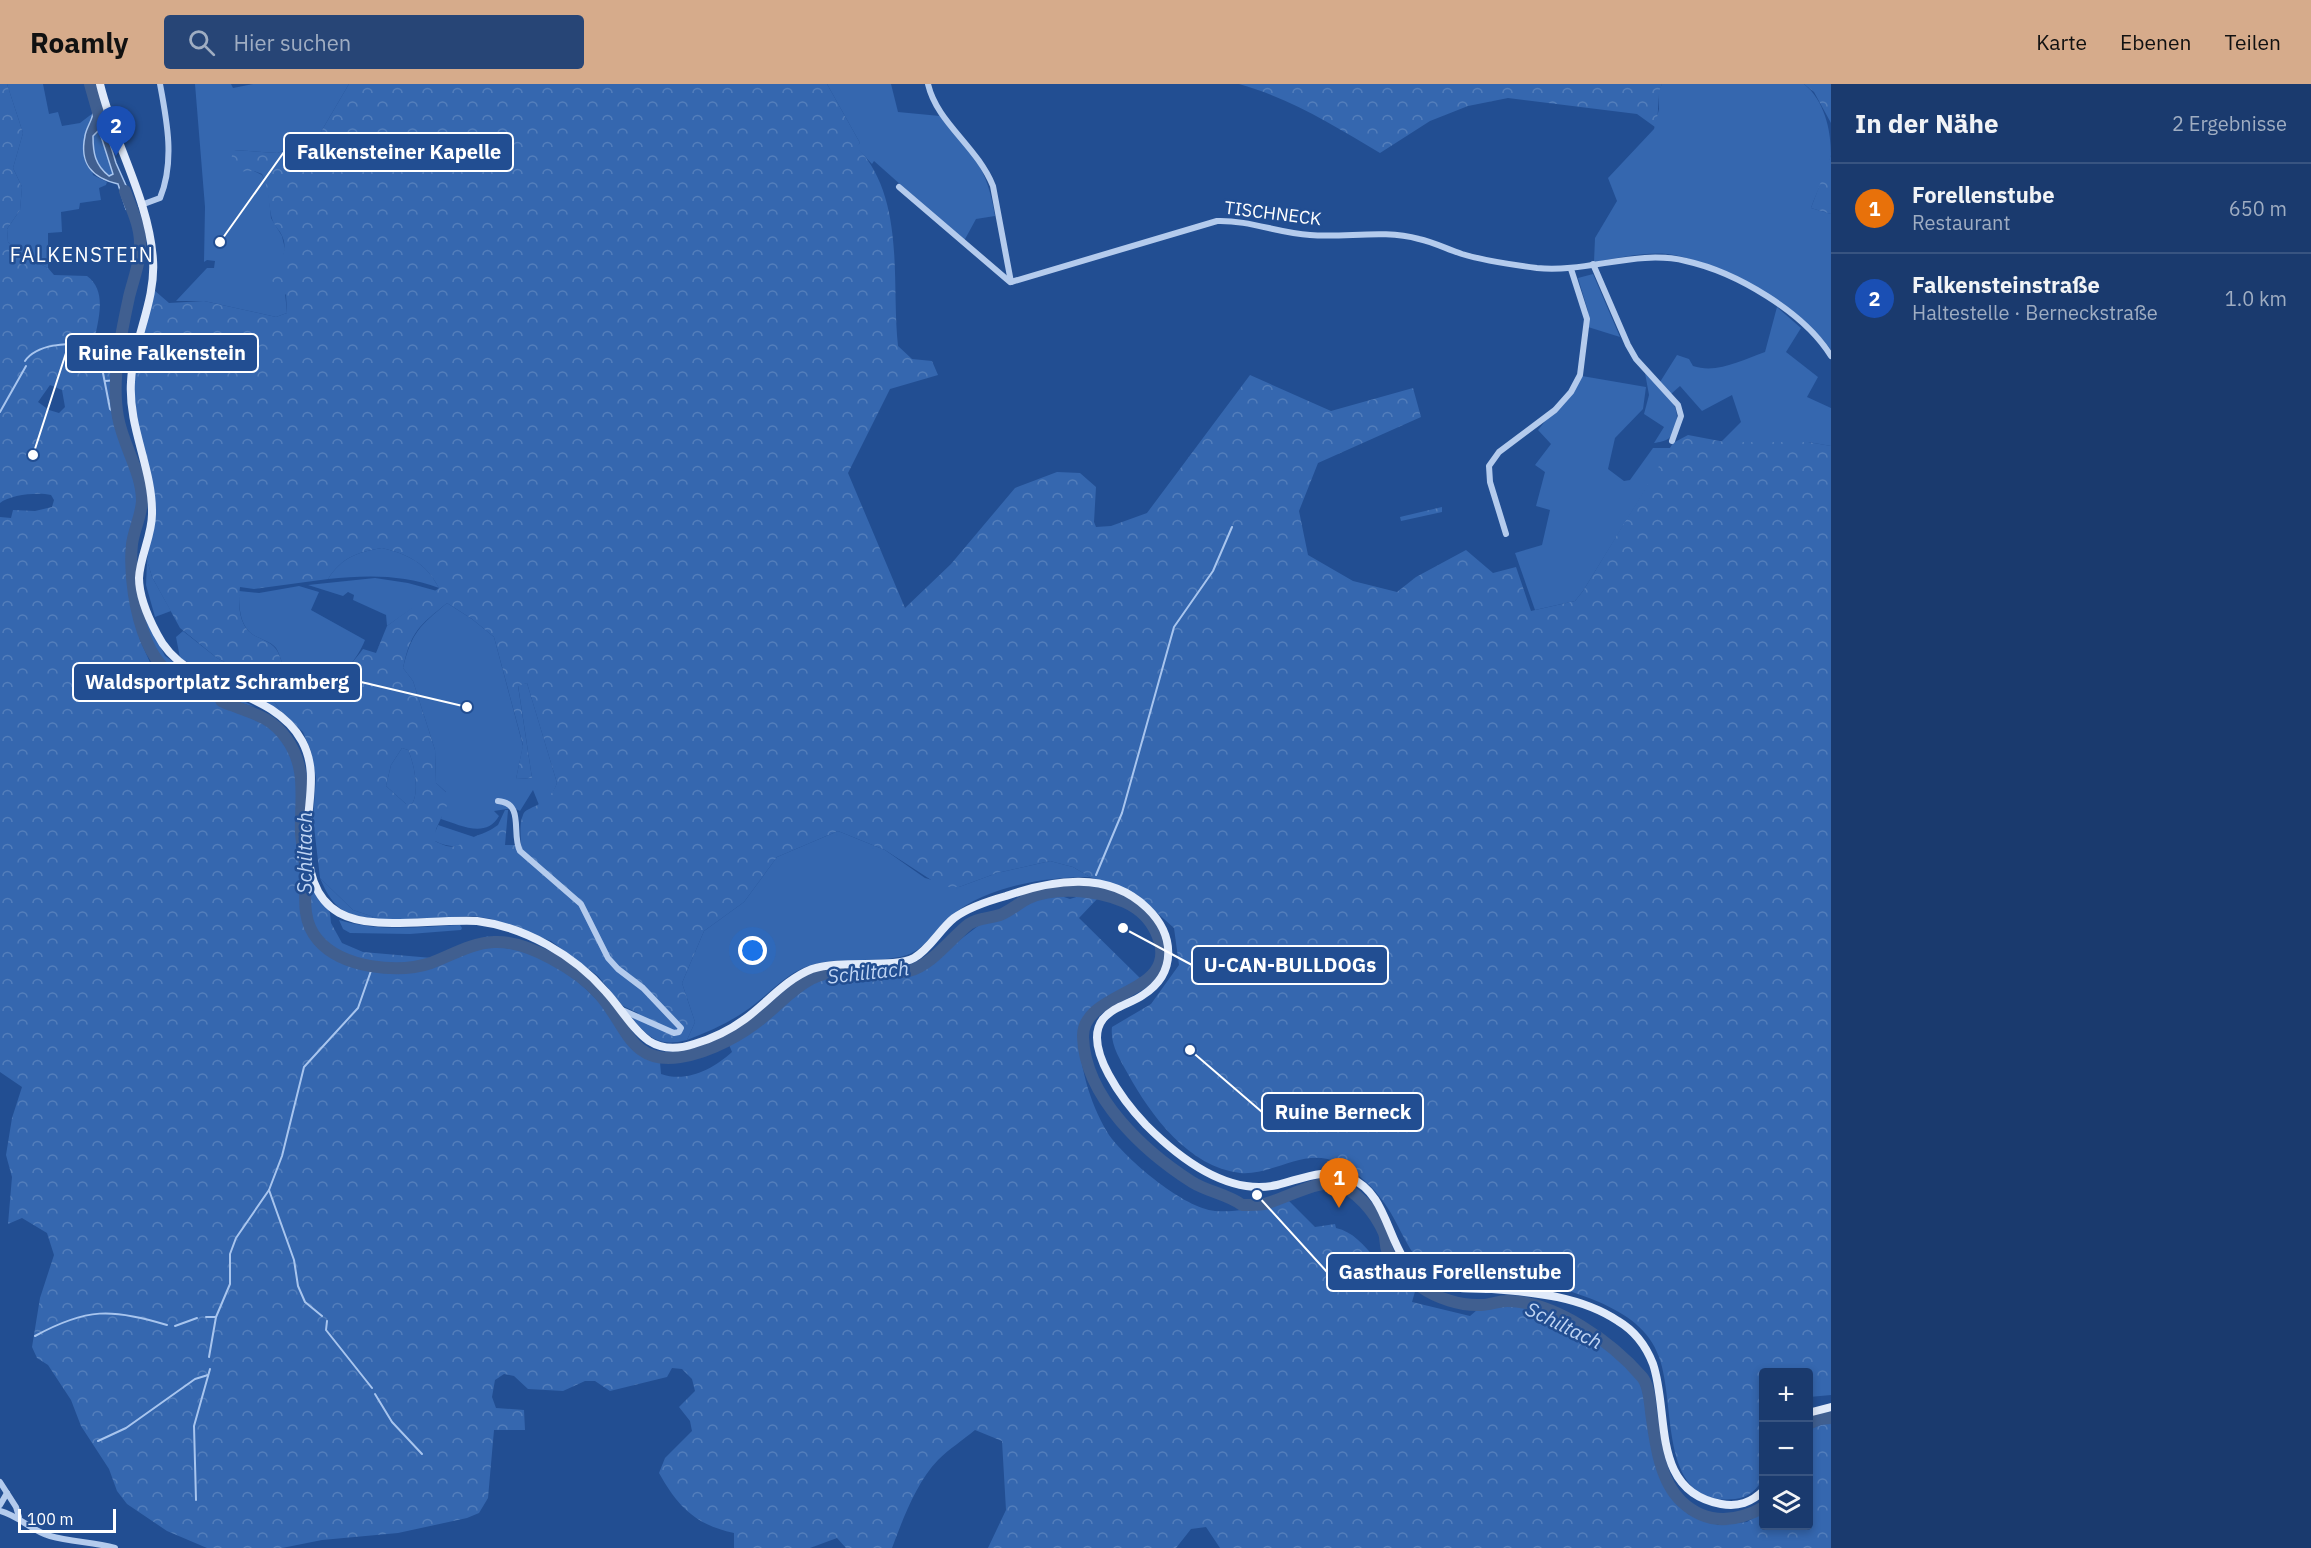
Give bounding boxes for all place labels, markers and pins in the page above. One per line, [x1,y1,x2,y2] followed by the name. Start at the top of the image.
[96,106,136,156] pin: 2
[284,133,513,171] callout: Falkensteiner Kapelle
[66,334,258,372] callout: Ruine Falkenstein
[73,663,361,701] callout: Waldsportplatz Schramberg
[1192,946,1388,984] callout: U-CAN-BULLDOGs
[1262,1093,1423,1131] callout: Ruine Berneck
[1320,1158,1358,1208] pin: 1
[1327,1253,1574,1291] callout: Gasthaus Forellenstube

